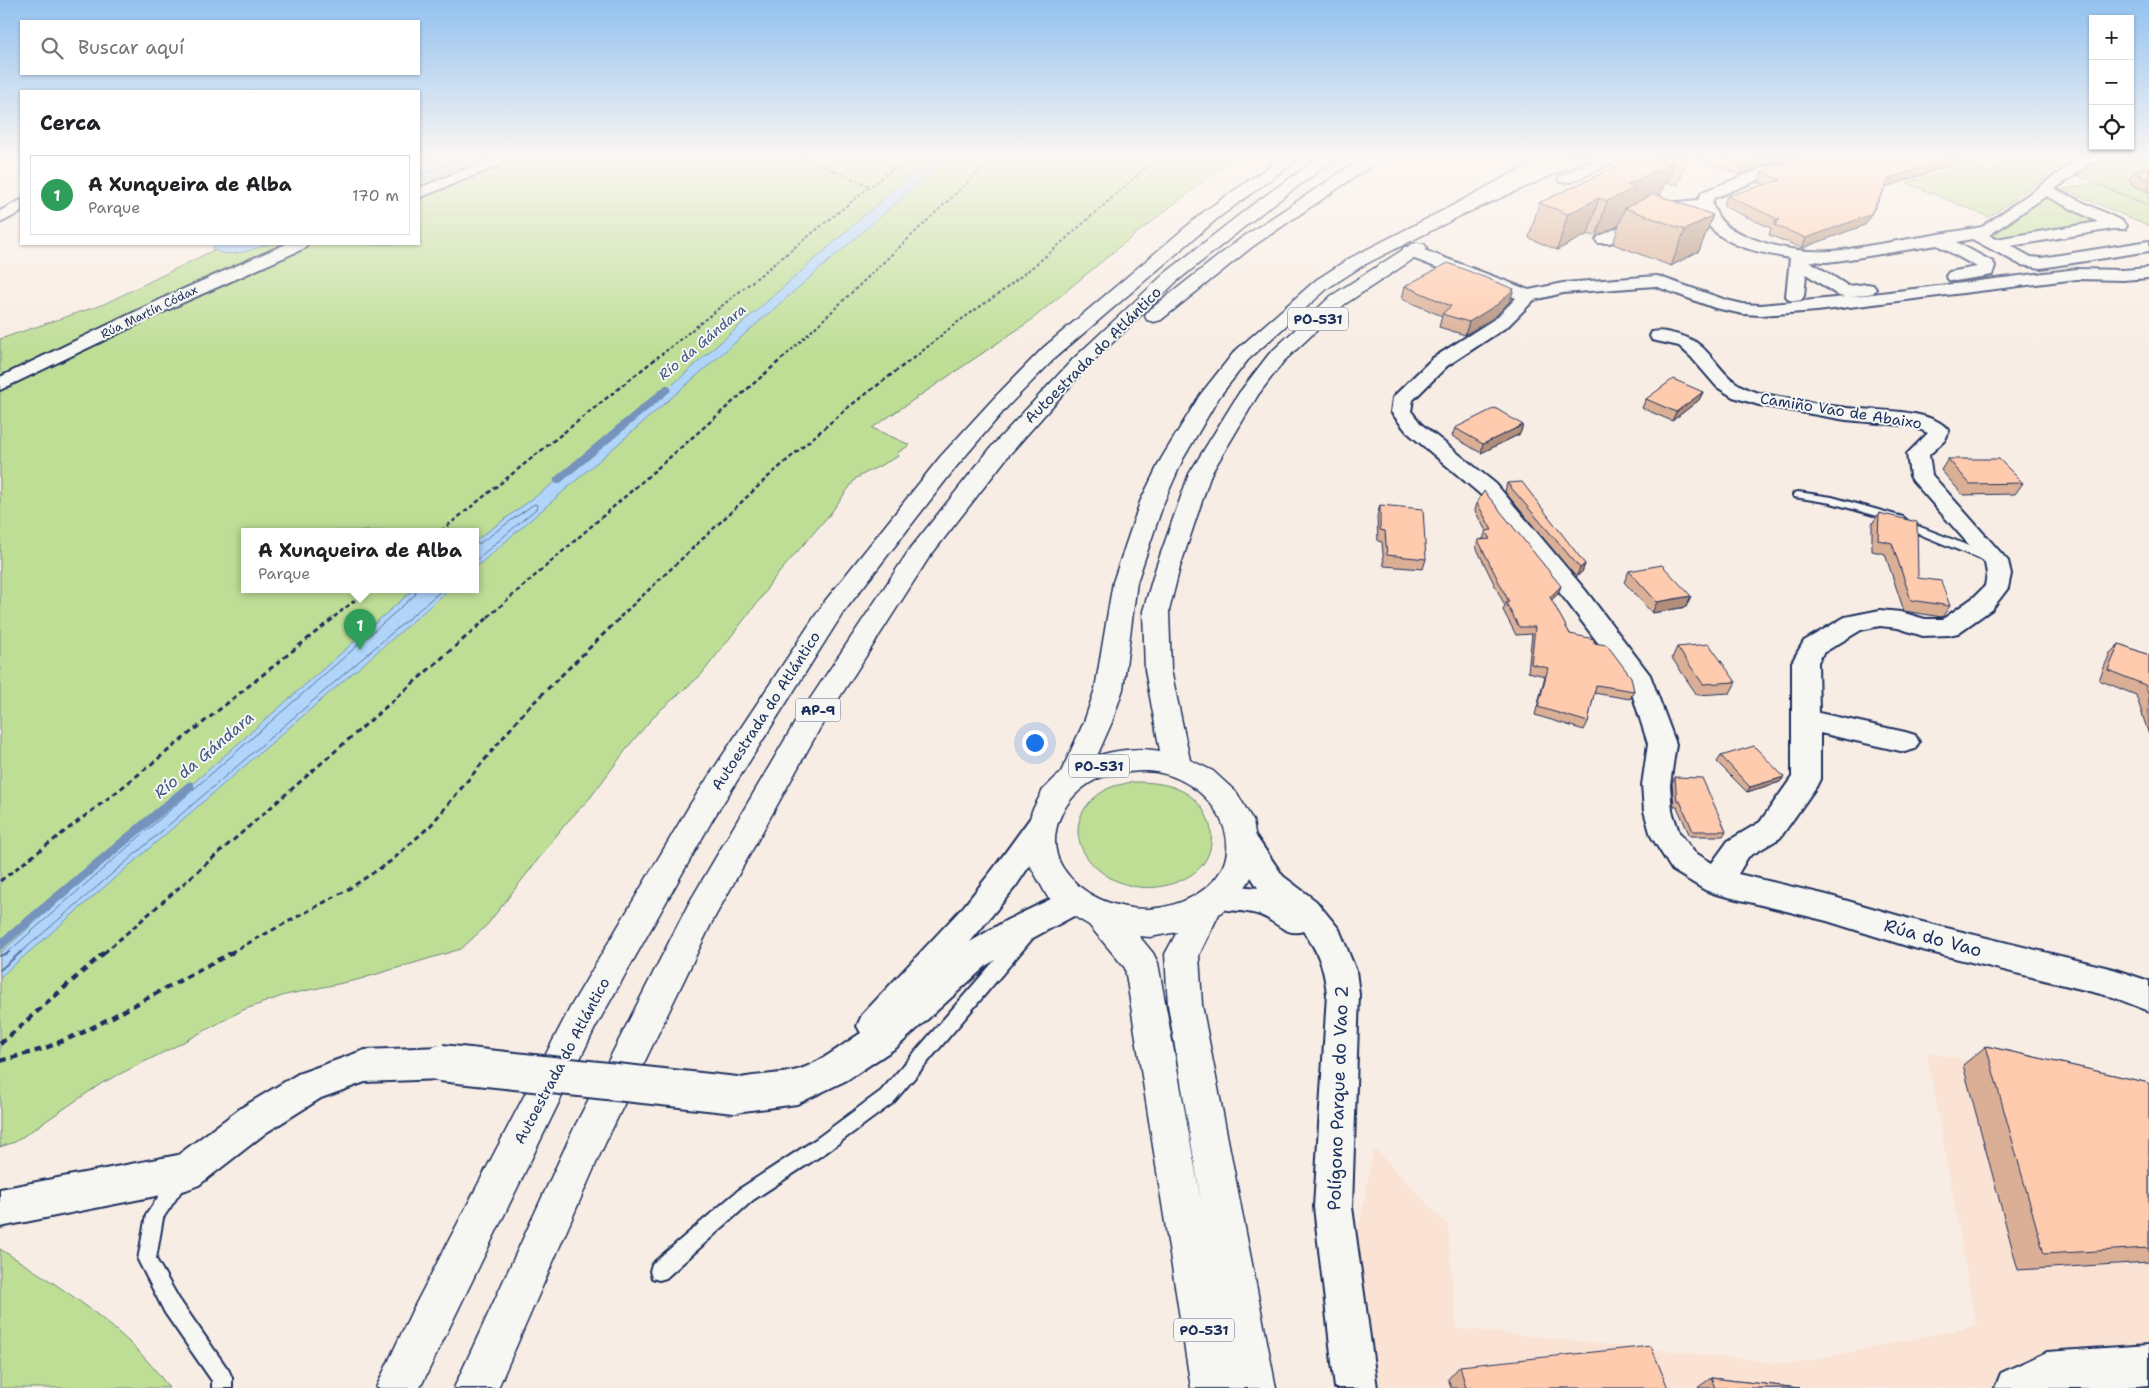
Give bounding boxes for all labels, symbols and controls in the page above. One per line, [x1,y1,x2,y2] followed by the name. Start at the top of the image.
[2089,15,2134,150] map controls
[2089,15,2134,60] button: +
[20,20,420,75] search box
[38,34,66,62] icon: search
[78,35,184,60] text: Buscar aquí
[2089,60,2134,105] button: −
[2089,105,2134,150] button: locate
[40,109,101,137] text: Cerca
[88,172,292,197] text: A Xunqueira de Alba
[53,185,61,206] text: 1
[352,185,399,206] text: 170 m
[88,197,140,218] text: Parque
[98,282,200,342] street label: Rúa Martín Códax
[1020,282,1166,428] street label: Autoestrada do Atlántico
[654,300,750,384] water label: Río da Gándara
[1288,308,1348,330] road number: PO-531
[1759,388,1923,434] street label: Camiño Vao de Abaixo
[241,528,479,593] popup
[258,538,462,563] text: A Xunqueira de Alba
[258,563,310,584] text: Parque
[344,609,376,650] pin: 1
[707,628,825,794] street label: Autoestrada do Atlántico
[796,698,840,722] road number: AP-9
[150,707,258,803] water label: Río da Gándara
[1022,730,1048,756] your location
[1069,754,1129,778] road number: PO-531
[1881,913,1985,963] street label: Rúa do Vao
[510,974,614,1148] street label: Autoestrada do Atlántico
[1322,985,1354,1211] street label: Polígono Parque do Vao 2
[1174,1318,1234,1342] road number: PO-531

